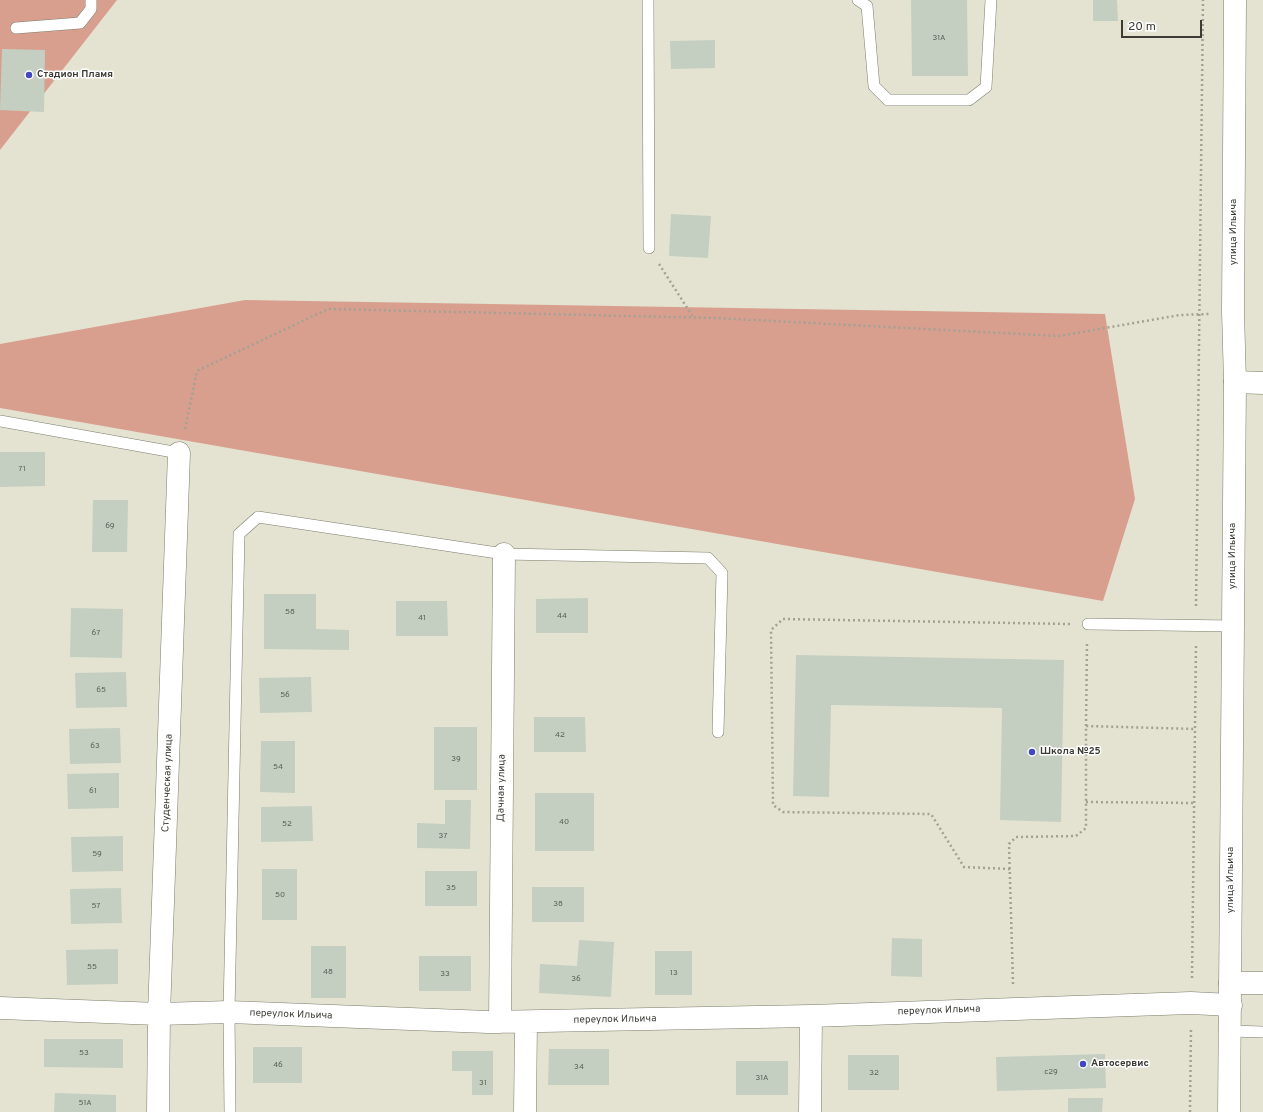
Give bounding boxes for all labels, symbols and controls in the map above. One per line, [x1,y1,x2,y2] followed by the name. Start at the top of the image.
[1123,12,1204,38] scale bar
[1128,19,1156,35] text: 20 m
[933,33,945,43] house number: 31А
[37,69,113,81] place label: Стадион Пламя
[24,70,34,80] marker: Стадион Пламя
[1228,199,1240,265] street label: улица Ильича
[18,464,26,474] house number: 71
[105,521,115,531] house number: 69
[1227,523,1239,589] street label: улица Ильича
[285,607,295,617] house number: 58
[557,611,567,621] house number: 44
[418,613,426,623] house number: 41
[92,628,100,638] house number: 67
[96,685,106,695] house number: 65
[280,690,290,700] house number: 56
[555,730,565,740] house number: 42
[160,734,176,832] street label: Студенческая улица
[90,741,100,751] house number: 63
[1040,746,1101,758] place label: Школа №25
[1027,747,1037,757] marker: Школа №25
[451,754,461,764] house number: 39
[495,754,509,822] street label: Дачная улица
[273,762,283,772] house number: 54
[89,786,97,796] house number: 61
[559,817,569,827] house number: 40
[282,819,292,829] house number: 52
[439,831,447,841] house number: 37
[1225,847,1237,913] street label: улица Ильича
[92,849,102,859] house number: 59
[446,883,456,893] house number: 35
[275,890,285,900] house number: 50
[553,899,563,909] house number: 38
[91,901,101,911] house number: 57
[87,962,97,972] house number: 55
[323,967,333,977] house number: 48
[670,968,678,978] house number: 13
[440,969,450,979] house number: 33
[571,974,581,984] house number: 36
[897,1004,981,1018] street label: переулок Ильича
[249,1008,333,1022] street label: переулок Ильича
[573,1013,657,1027] street label: переулок Ильича
[79,1048,89,1058] house number: 53
[1091,1058,1149,1070] place label: Автосервис
[1078,1059,1088,1069] marker: Автосервис
[273,1060,283,1070] house number: 46
[574,1062,584,1072] house number: 34
[1044,1067,1058,1077] house number: с29
[869,1068,879,1078] house number: 32
[756,1073,768,1083] house number: 31А
[479,1078,487,1088] house number: 31
[78,1098,92,1108] house number: 51А

